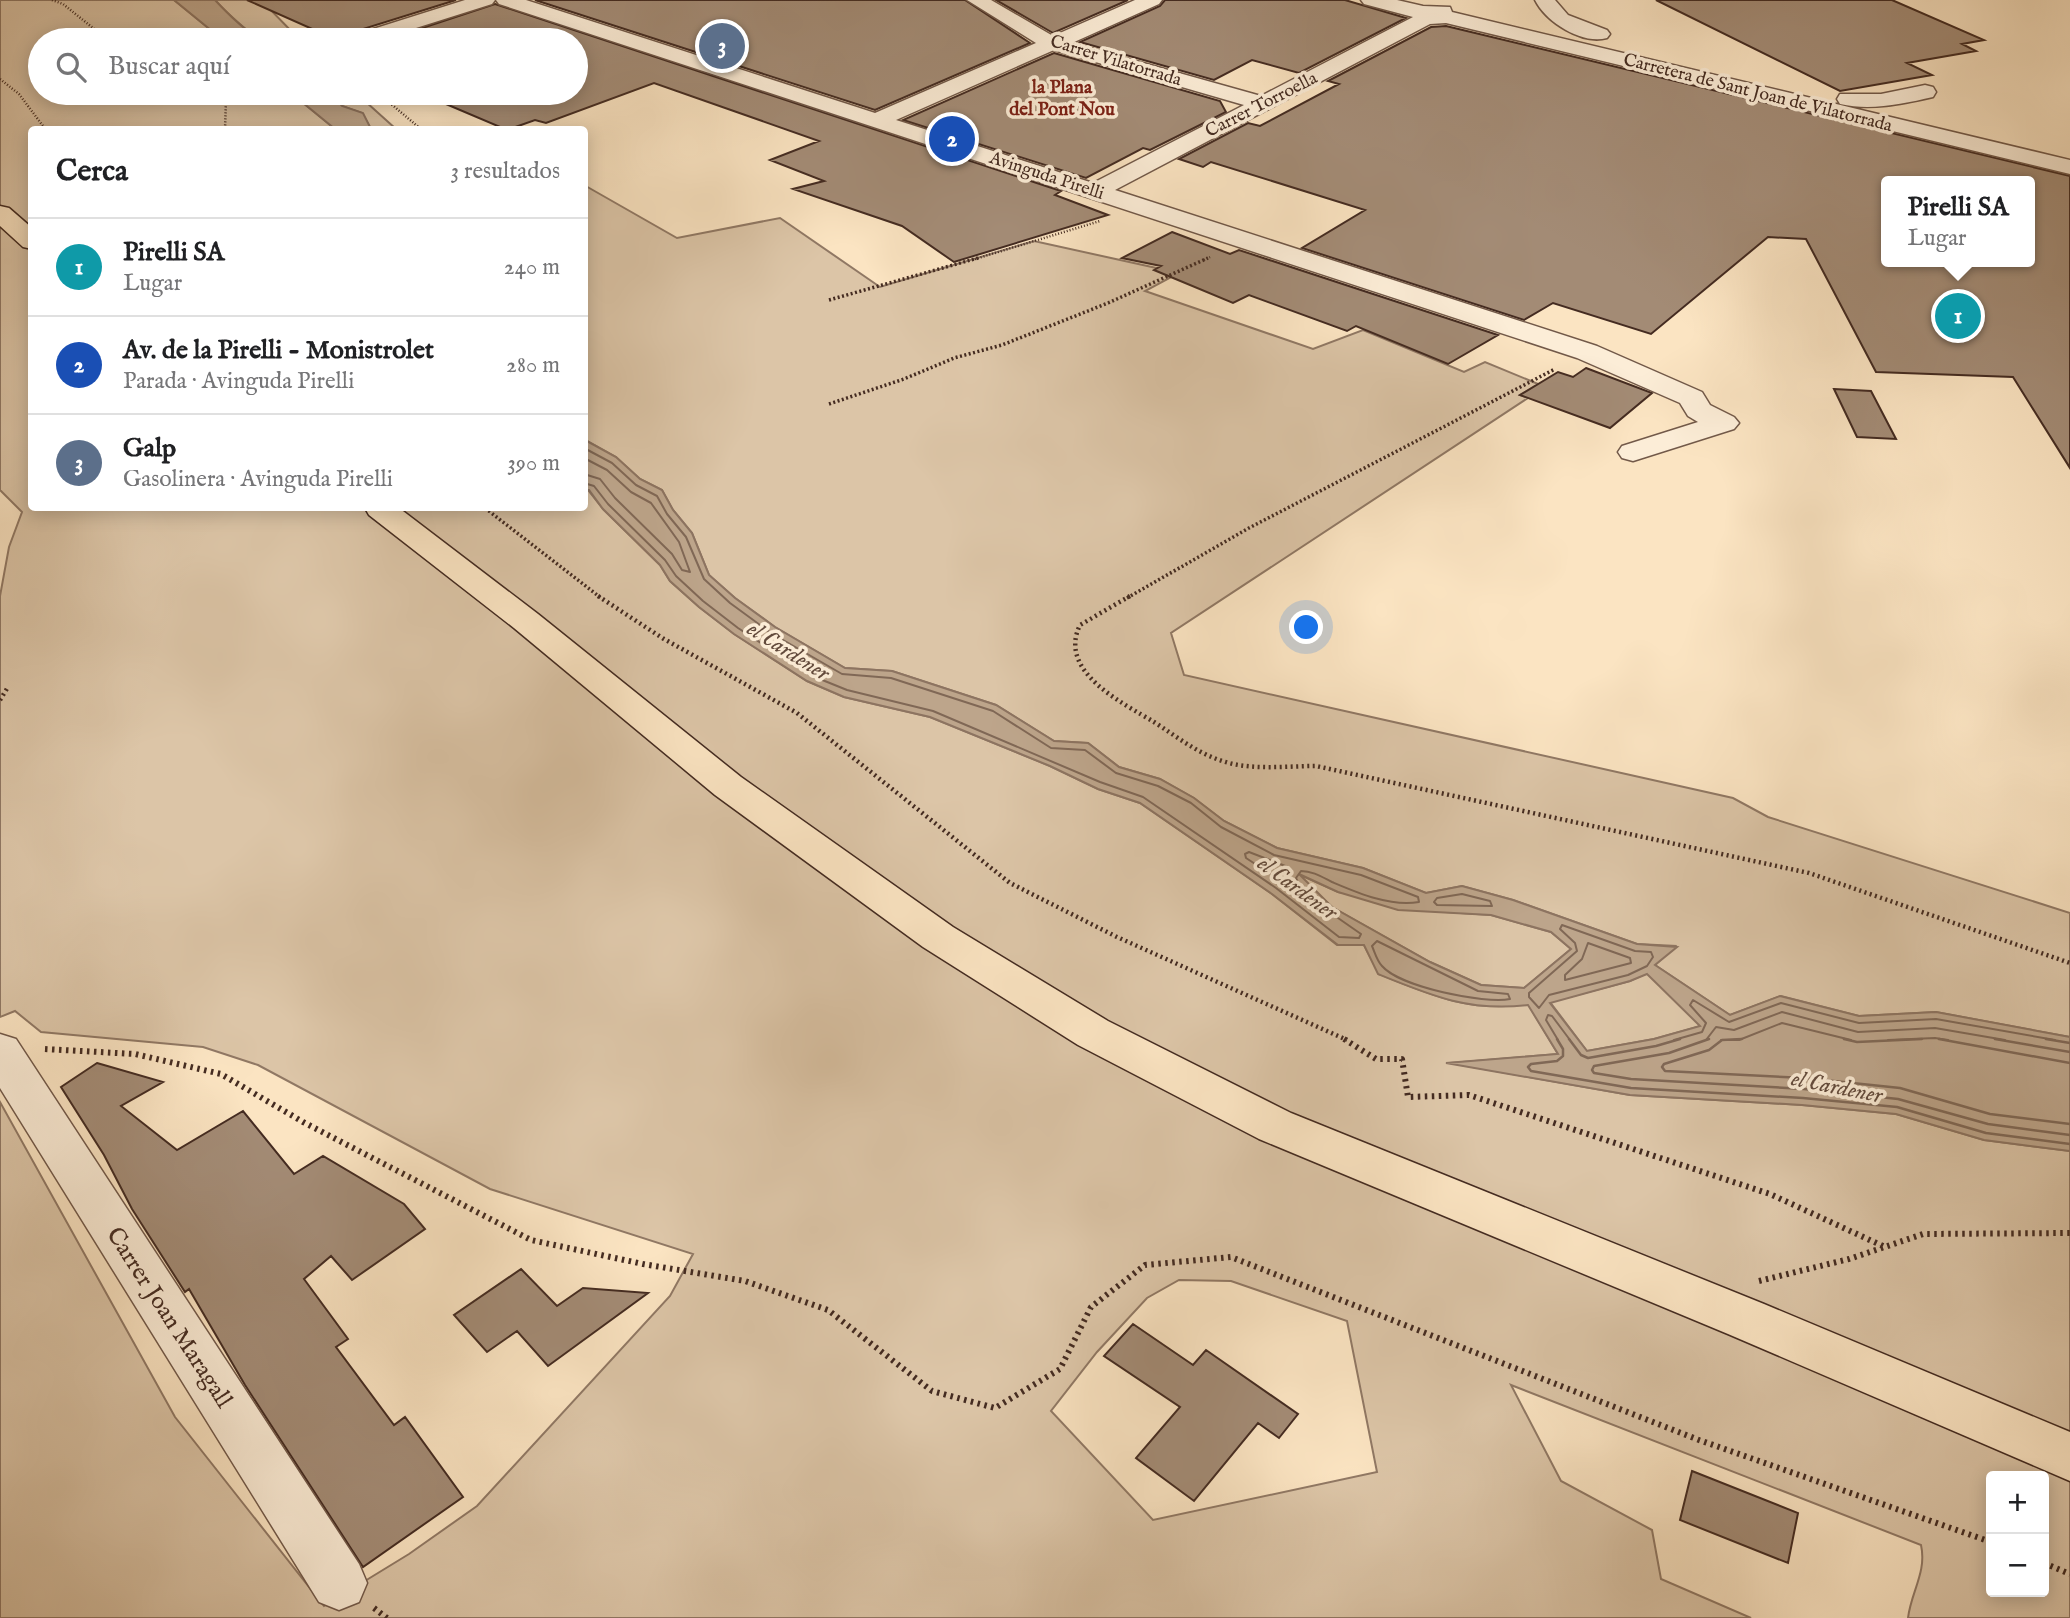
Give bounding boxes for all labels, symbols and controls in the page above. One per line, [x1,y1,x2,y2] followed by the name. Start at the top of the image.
[699,20,745,72] pin: 3
[28,28,588,105] search box
[1047,31,1184,92] street label: Carrer Vilatorrada
[52,48,90,86] icon: search
[1621,49,1895,138] street label: Carretera de Sant Joan de Vilatorrada
[108,50,230,83] text: Buscar aquí
[1202,67,1322,143] street label: Carrer Torroella
[1009,76,1115,122] district label: la Plana del Pont Nou
[929,113,975,165] pin: 2
[985,147,1107,206] street label: Avinguda Pirelli
[56,153,128,191] text: Cerca
[450,157,560,186] text: 3 resultados
[1881,176,2035,267] popup
[1907,191,2009,224] text: Pirelli SA
[1907,224,1967,253] text: Lugar
[123,236,224,269] text: Pirelli SA
[75,253,83,282] text: 1
[504,253,560,282] text: 240 m
[123,269,182,298] text: Lugar
[1935,290,1981,342] pin: 1
[123,334,434,367] text: Av. de la Pirelli - Monistrolet
[74,351,84,380] text: 2
[506,351,560,380] text: 280 m
[123,367,354,396] text: Parada · Avinguda Pirelli
[123,432,176,465] text: Galp
[75,449,83,478] text: 3
[507,449,560,478] text: 390 m
[123,465,393,494] text: Gasolinera · Avinguda Pirelli
[1289,610,1323,644] your location
[741,614,836,689] water label: el Cardener
[1251,849,1344,928] water label: el Cardener
[1788,1064,1886,1111] water label: el Cardener
[99,1222,239,1414] street label: Carrer Joan Maragall
[1986,1471,2049,1597] map controls
[1986,1471,2049,1534] button: +
[1986,1534,2049,1597] button: −

